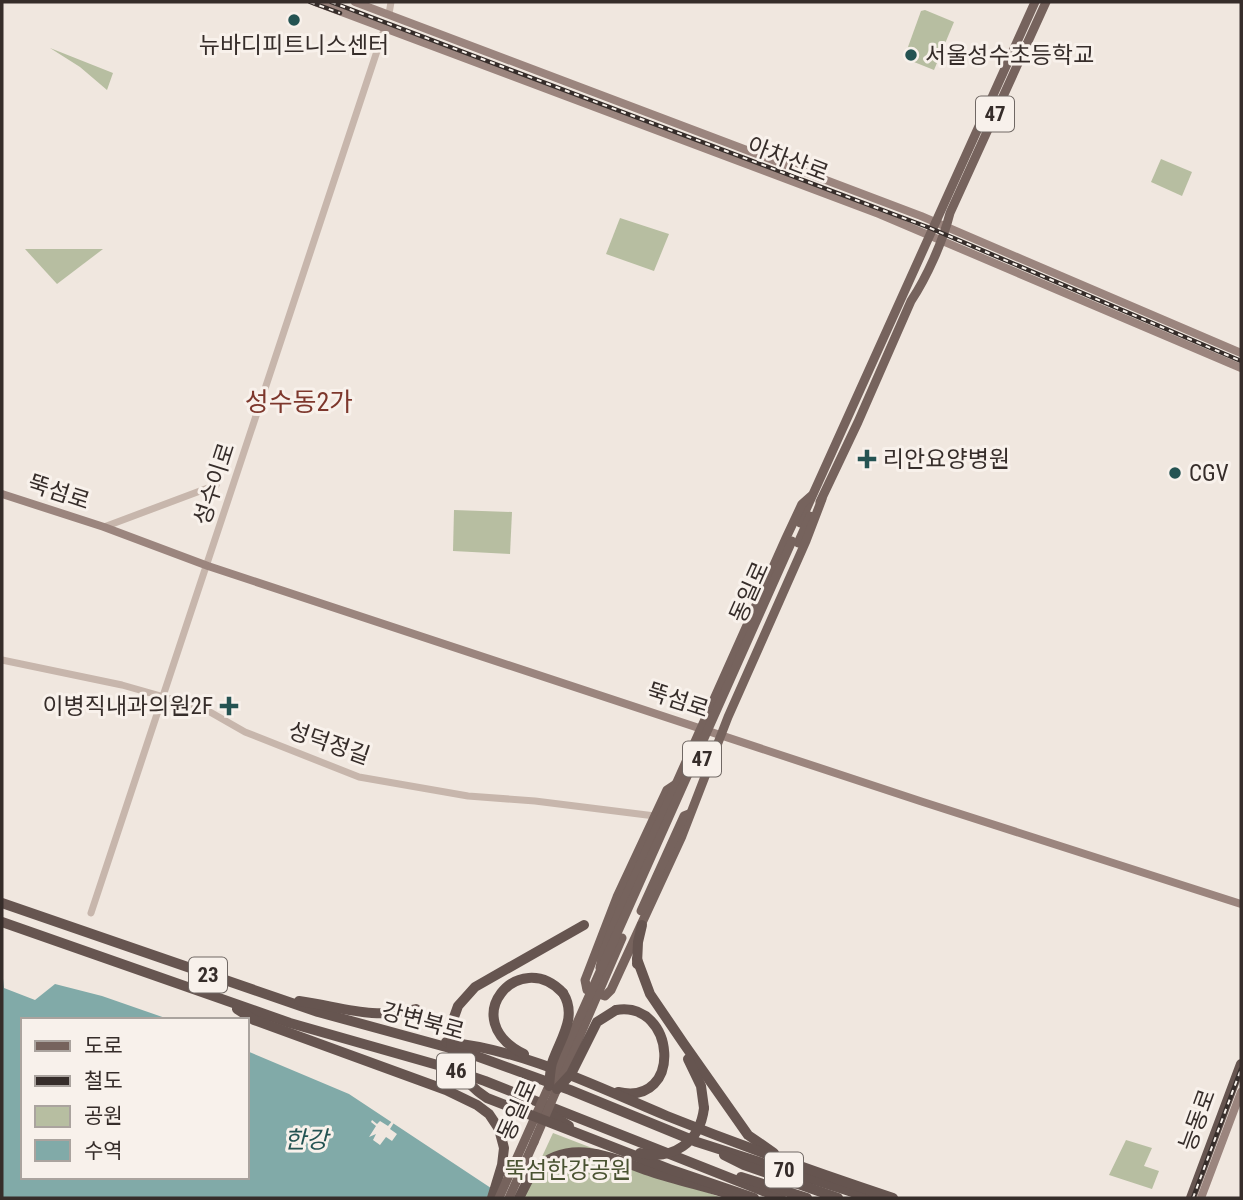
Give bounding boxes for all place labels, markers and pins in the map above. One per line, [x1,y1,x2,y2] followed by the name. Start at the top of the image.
[286,12,302,28] marker: 뉴바디피트니스센터
[199,32,389,59] place label: 뉴바디피트니스센터
[925,42,1094,69] place label: 서울성수초등학교
[903,47,919,63] marker: 서울성수초등학교
[883,446,1010,473] place label: 리안요양병원
[857,449,877,469] marker: 리안요양병원
[1189,460,1229,487] place label: CGV
[1167,465,1183,481] marker: CGV
[42,693,213,720] place label: 이병직내과의원2F
[219,696,239,716] marker: 이병직내과의원2F

